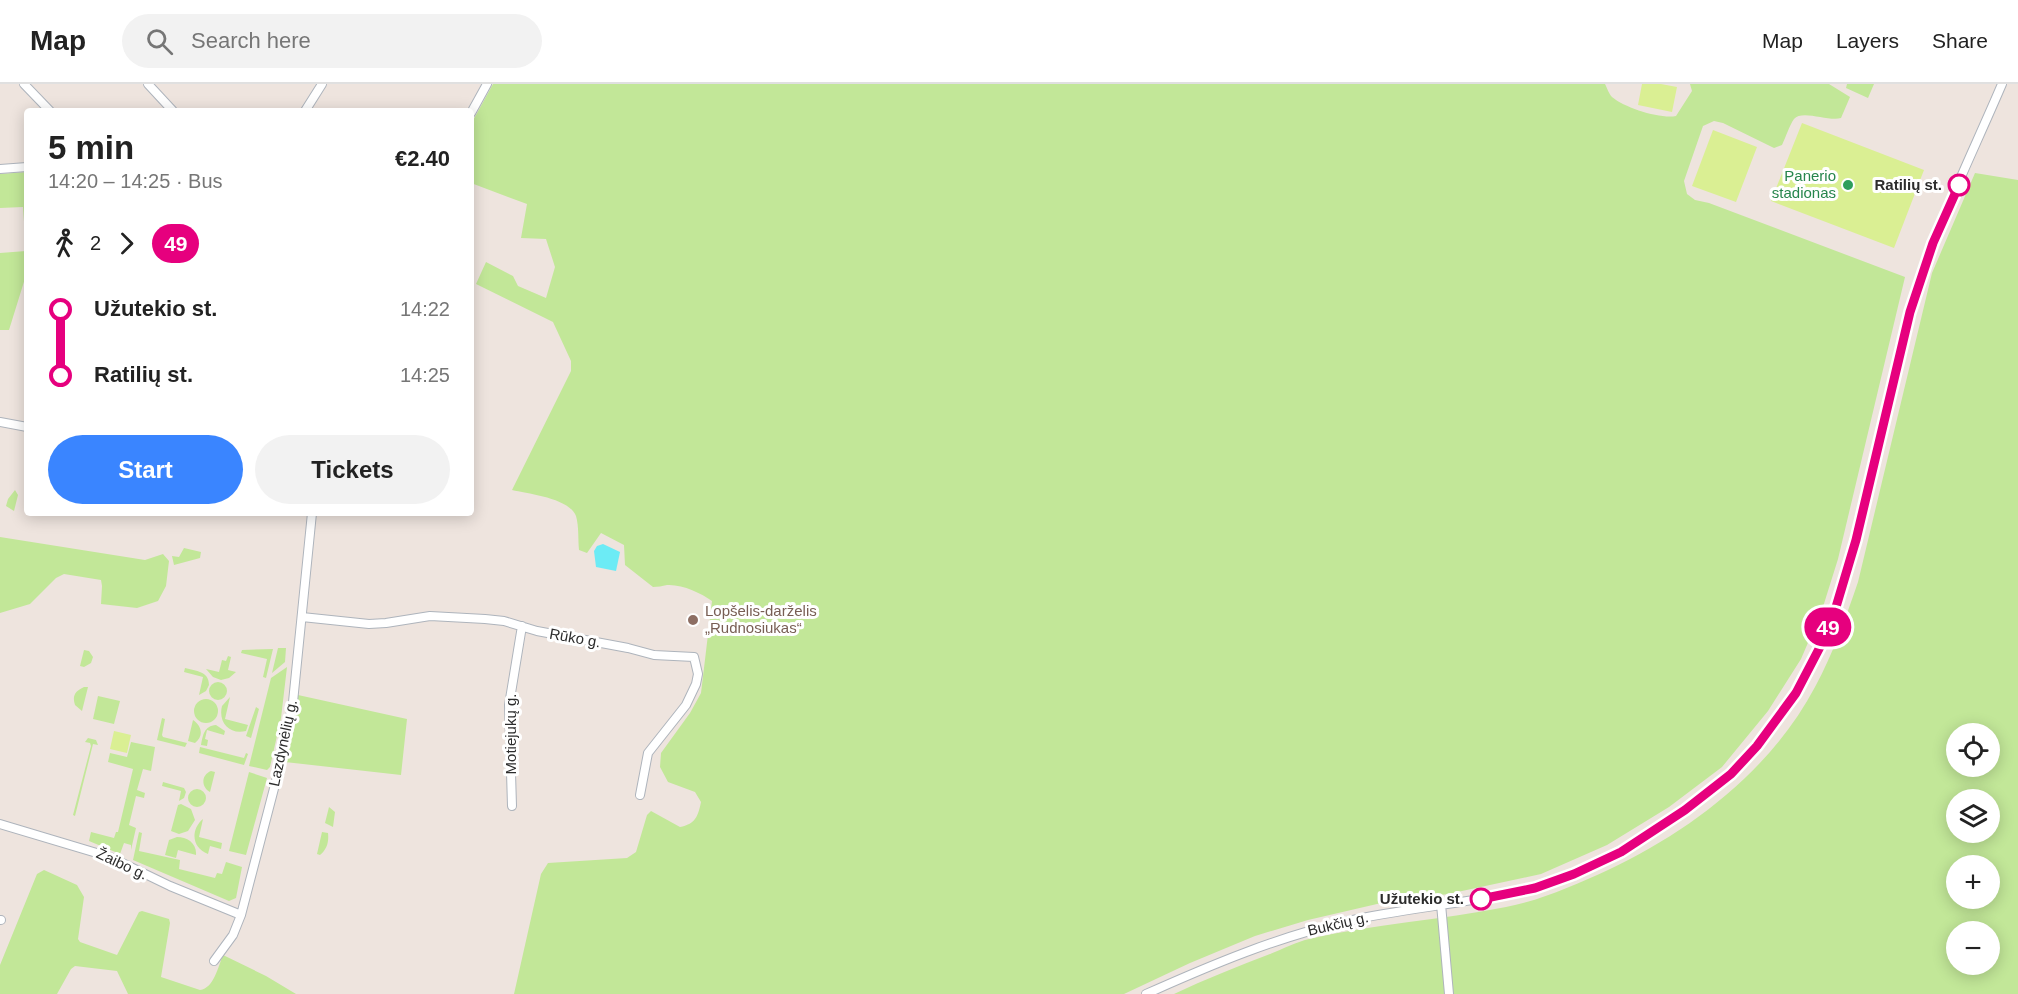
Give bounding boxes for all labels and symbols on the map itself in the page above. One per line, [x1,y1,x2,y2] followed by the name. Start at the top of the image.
[1772,167,1836,201] place label: Panerio stadionas
[1948,174,1970,196] marker: Ratilių st.
[1874,176,1942,193] place label: Ratilių st.
[1841,178,1855,192] marker: Panerio stadionas
[705,602,817,636] place label: Lopšelis-darželis „Rudnosiukas“
[1801,608,1855,646] line badge: 49
[686,613,700,627] marker: Lopšelis-darželis „Rudnosiukas“
[548,625,602,650] street label: Rūko g.
[502,694,519,774] street label: Motiejukų g.
[265,698,300,788] street label: Lazdynėlių g.
[94,844,150,883] street label: Žaibo g.
[1470,888,1492,910] marker: Užutekio st.
[1380,890,1464,907] place label: Užutekio st.
[1306,908,1370,939] street label: Bukčių g.

